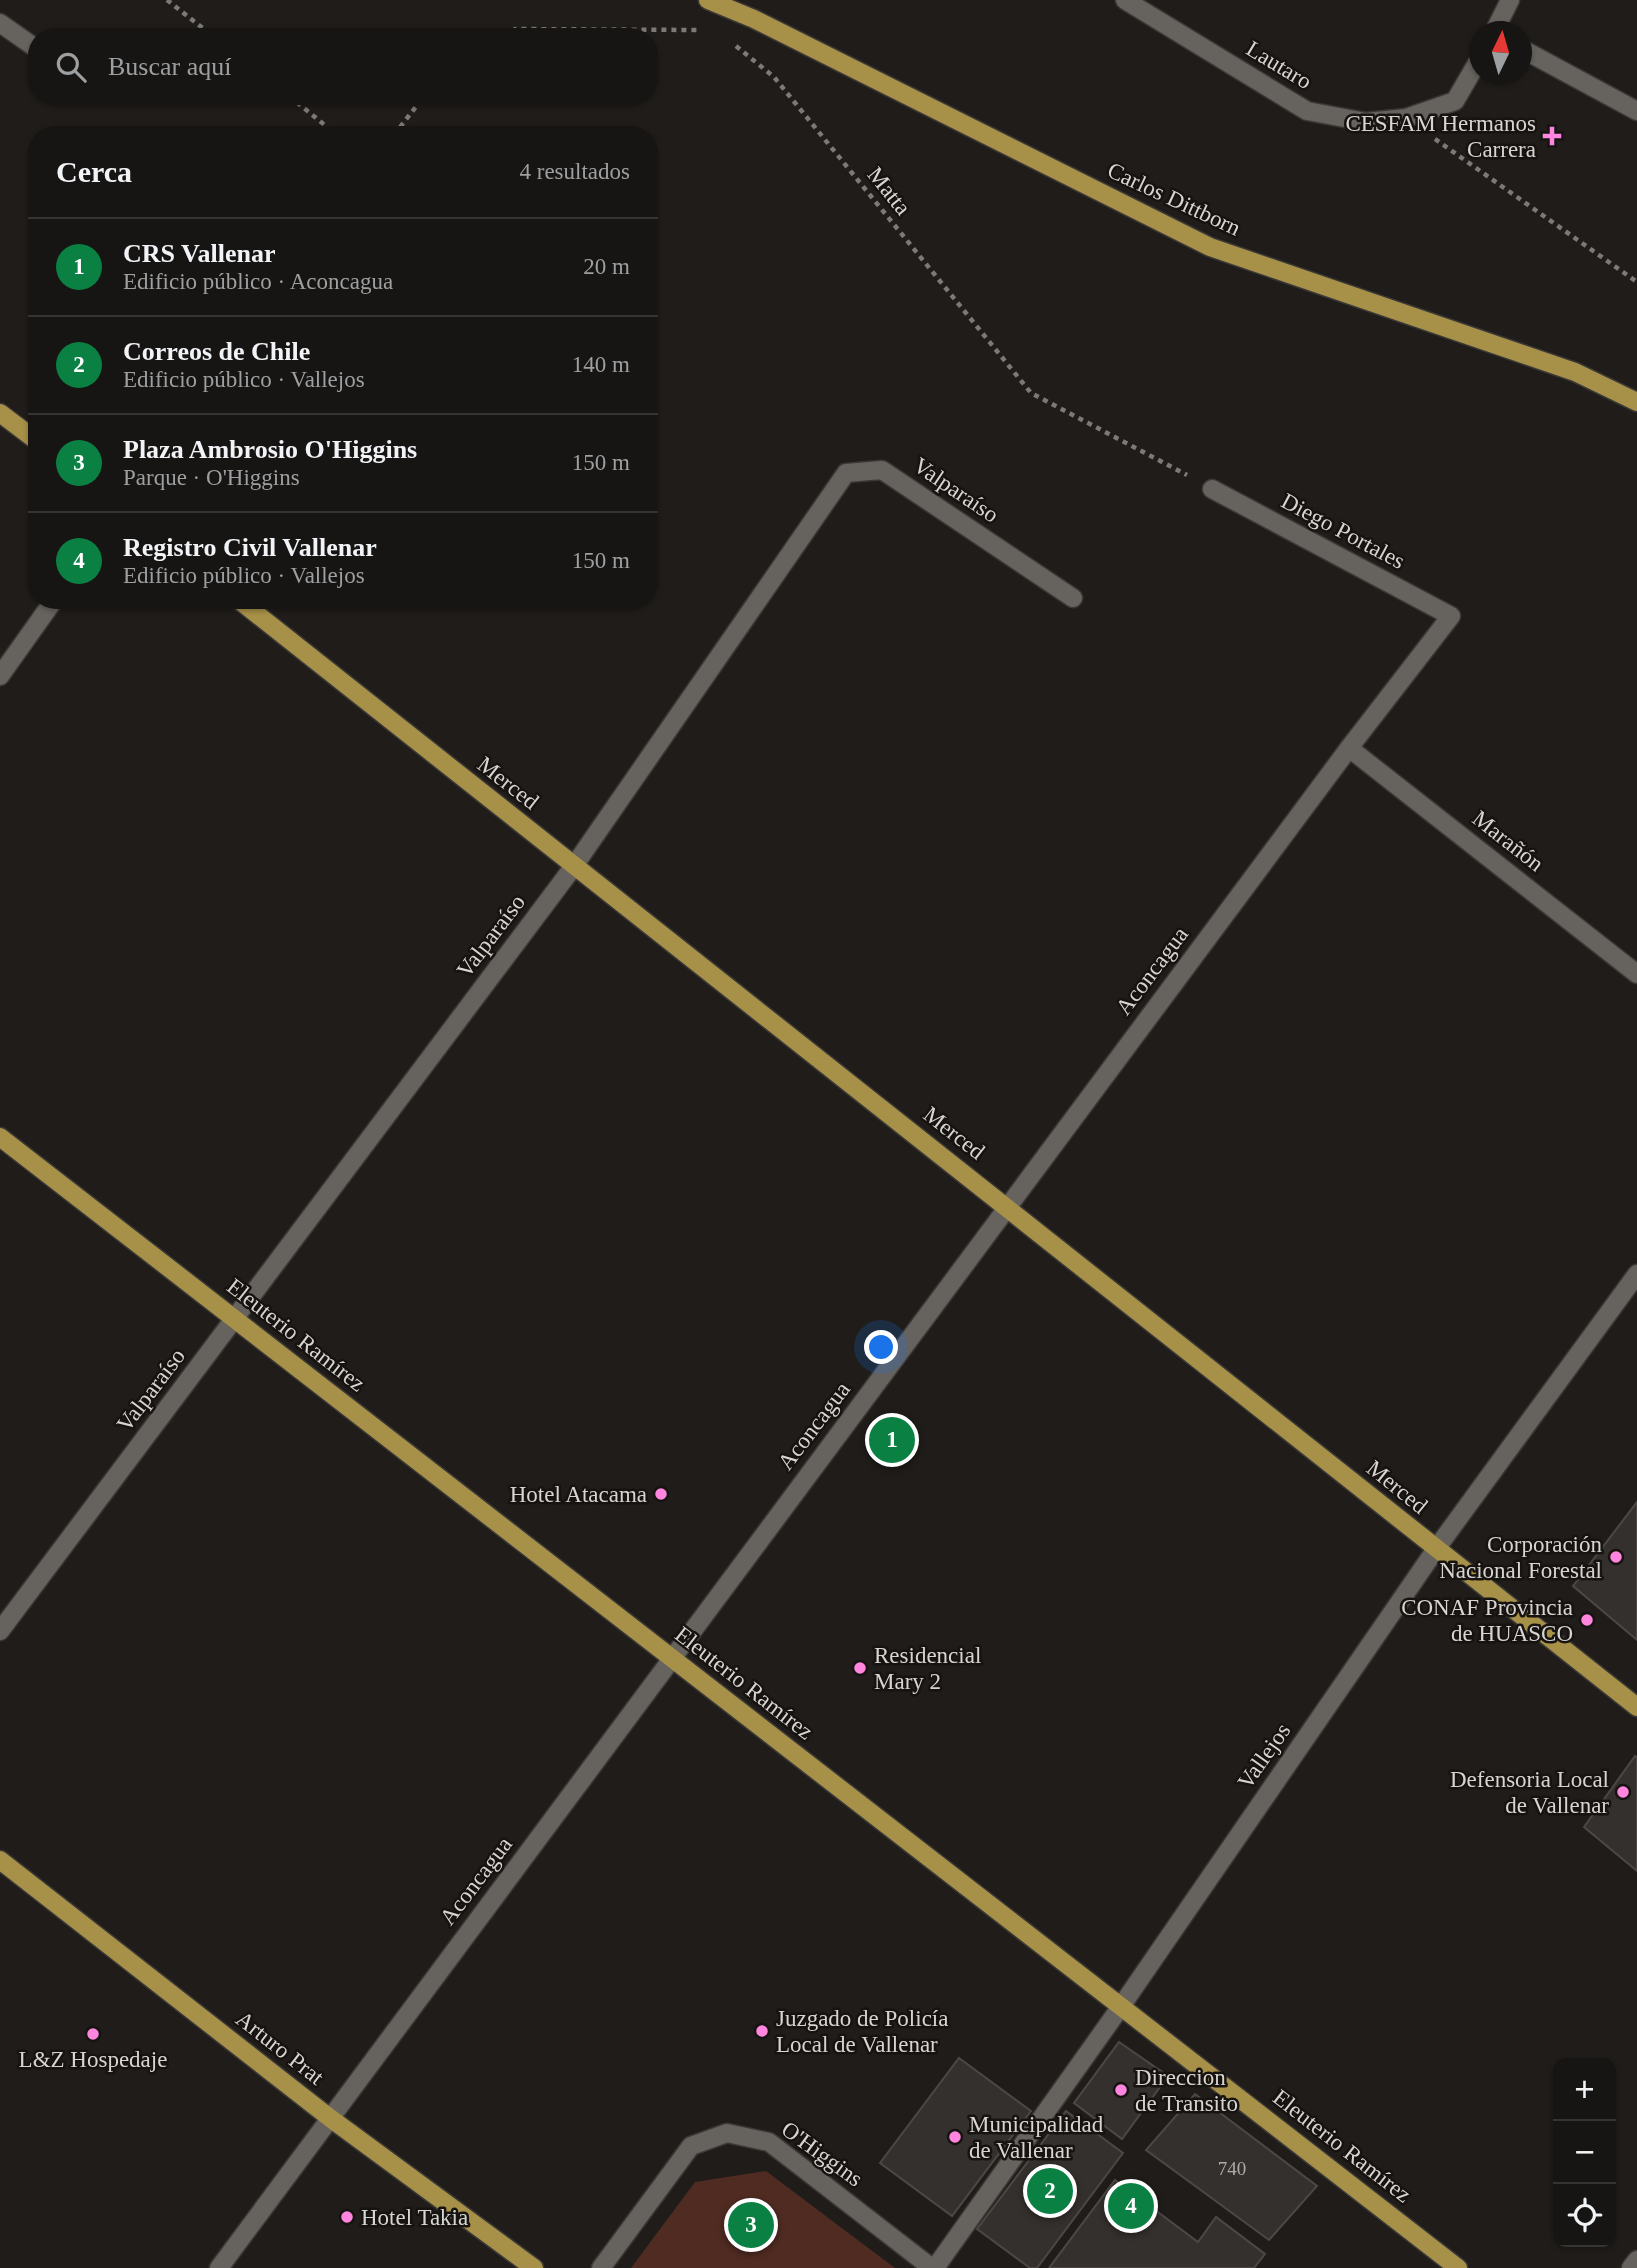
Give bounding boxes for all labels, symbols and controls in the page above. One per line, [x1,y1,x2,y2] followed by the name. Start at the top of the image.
[1469,21,1532,84] north arrow
[28,28,658,105] search box
[1242,36,1316,94] street label: Lautaro
[52,48,90,86] icon: search
[108,52,231,81] text: Buscar aquí
[1345,111,1536,162] place label: CESFAM Hermanos Carrera
[1542,126,1562,146] marker: CESFAM Hermanos Carrera
[56,155,132,188] text: Cerca
[1104,157,1245,241] street label: Carlos Dittborn
[519,159,630,184] text: 4 resultados
[862,162,916,220] street label: Matta
[123,239,275,268] text: CRS Vallenar
[73,254,85,279] text: 1
[583,254,630,279] text: 20 m
[123,269,393,294] text: Edificio público · Aconcagua
[123,337,310,366] text: Correos de Chile
[73,352,85,377] text: 2
[572,352,630,377] text: 140 m
[123,367,365,392] text: Edificio público · Vallejos
[123,435,417,464] text: Plaza Ambrosio O'Higgins
[73,450,85,475] text: 3
[572,450,630,475] text: 150 m
[909,452,1003,528] street label: Valparaíso
[123,465,300,490] text: Parque · O'Higgins
[1277,488,1409,574] street label: Diego Portales
[123,533,377,562] text: Registro Civil Vallenar
[73,548,85,573] text: 4
[572,548,630,573] text: 150 m
[123,563,365,588] text: Edificio público · Vallejos
[473,752,544,815] street label: Merced
[1468,806,1549,877] street label: Marañón
[452,890,530,982] street label: Valparaíso
[1111,922,1193,1020] street label: Aconcagua
[919,1102,990,1165] street label: Merced
[222,1273,370,1397] street label: Eleuterio Ramírez
[864,1330,898,1364] your location
[112,1344,190,1436] street label: Valparaíso
[773,1377,855,1475] street label: Aconcagua
[869,1414,915,1466] pin: 1
[1362,1455,1433,1519] street label: Merced
[510,1482,647,1507] place label: Hotel Atacama
[653,1486,669,1502] marker: Hotel Atacama
[1439,1532,1602,1583] place label: Corporación Nacional Forestal
[1608,1549,1624,1565] marker: Corporación Nacional Forestal
[1401,1595,1573,1646] place label: CONAF Provincia de HUASCO
[1579,1612,1595,1628] marker: CONAF Provincia de HUASCO
[670,1621,818,1745] street label: Eleuterio Ramírez
[874,1643,981,1694] place label: Residencial Mary 2
[852,1660,868,1676] marker: Residencial Mary 2
[1233,1718,1296,1794] street label: Vallejos
[1450,1767,1609,1818] place label: Defensoria Local de Vallenar
[1615,1784,1631,1800] marker: Defensoria Local de Vallenar
[435,1832,517,1930] street label: Aconcagua
[231,2006,329,2090] street label: Arturo Prat
[776,2006,948,2057] place label: Juzgado de Policía Local de Vallenar
[754,2023,770,2039] marker: Juzgado de Policía Local de Vallenar
[85,2026,101,2042] marker: L&Z Hospedaje
[19,2047,167,2072] place label: L&Z Hospedaje
[1553,2058,1616,2247] map controls
[1553,2058,1616,2121] button: +
[1135,2065,1238,2116] place label: Direccion de Transito
[1113,2082,1129,2098] marker: Direccion de Transito
[1268,2084,1416,2208] street label: Eleuterio Ramírez
[969,2112,1104,2163] place label: Municipalidad de Vallenar
[777,2116,867,2192] street label: O'Higgins
[1553,2121,1616,2184] button: −
[947,2129,963,2145] marker: Municipalidad de Vallenar
[1218,2158,1246,2179] house number: 740
[1027,2165,1073,2217] pin: 2
[1108,2180,1154,2232] pin: 4
[1553,2184,1616,2247] button: locate
[728,2199,774,2251] pin: 3
[361,2205,468,2230] place label: Hotel Takia
[339,2209,355,2225] marker: Hotel Takia

